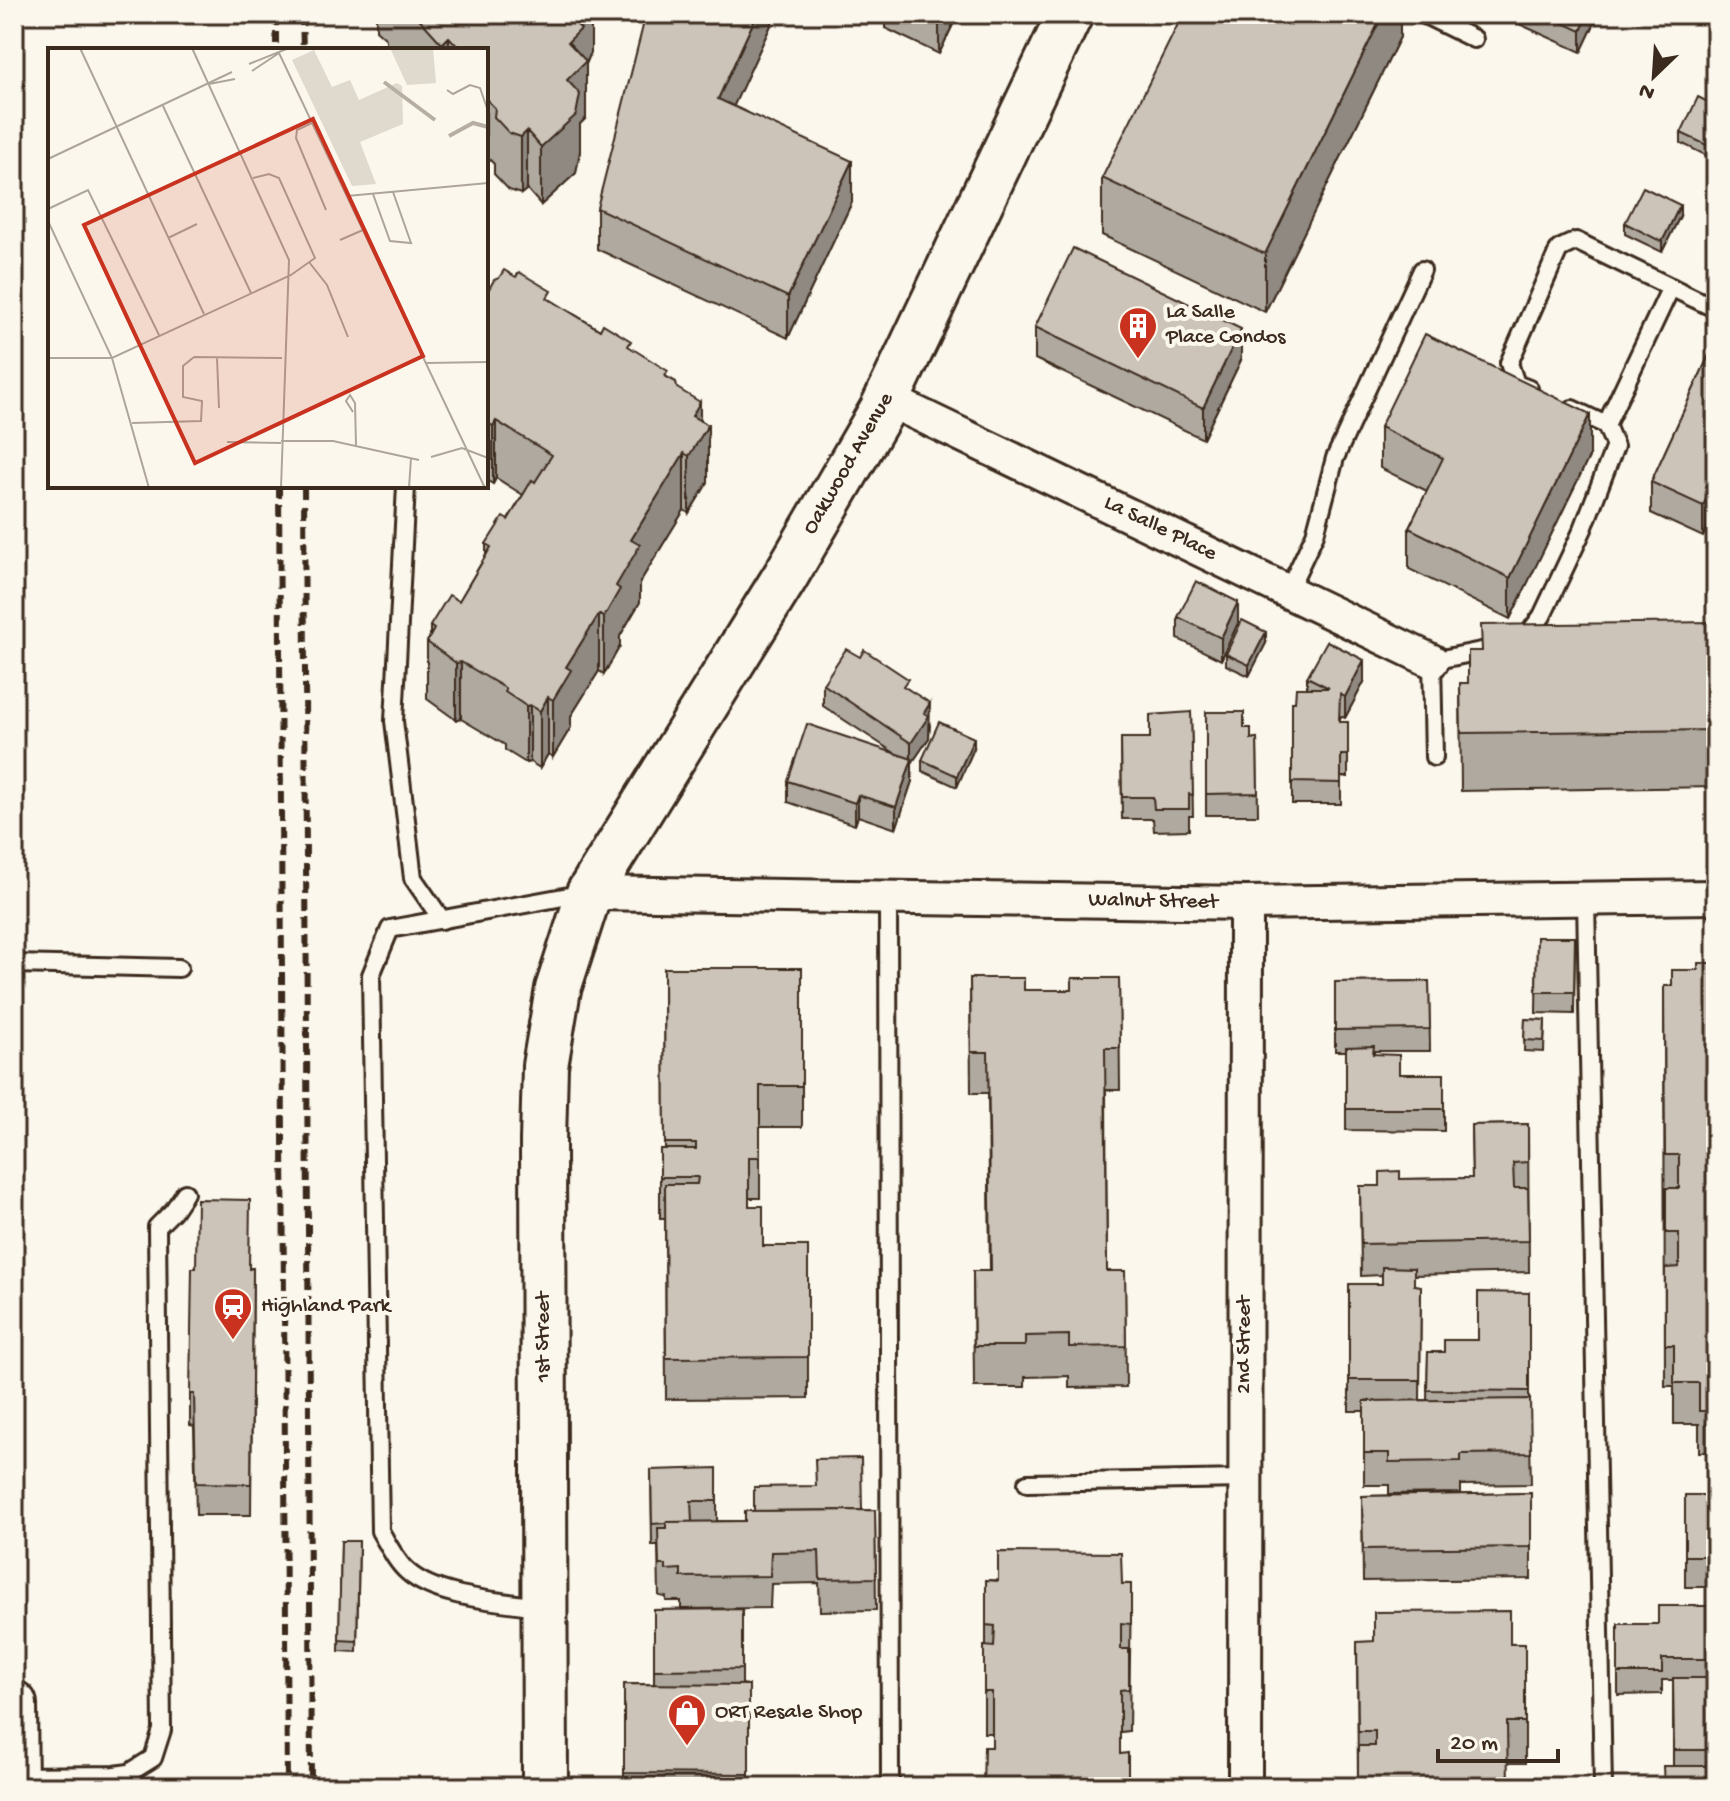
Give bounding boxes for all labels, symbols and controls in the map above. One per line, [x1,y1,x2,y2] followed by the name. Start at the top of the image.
[1614,36,1694,116] north arrow
[48,48,488,488] inset map
[1635,76,1659,105] text: N
[1165,300,1286,351] place label: La Salle Place Condos
[1117,305,1159,360] building icon: La Salle Place Condos
[798,388,900,540] street label: Oakwood Avenue
[1099,491,1221,568] street label: La Salle Place
[1088,888,1220,916] street label: Walnut Street
[212,1286,254,1341] station icon: Highland Park
[531,1290,557,1383] street label: 1st Street
[261,1294,392,1320] place label: Highland Park
[1232,1294,1258,1394] street label: 2nd Street
[666,1692,708,1747] shop icon: ORT Resale Shop
[715,1700,862,1726] place label: ORT Resale Shop
[1438,1713,1558,1763] scale bar
[1450,1730,1498,1759] text: 20 m

